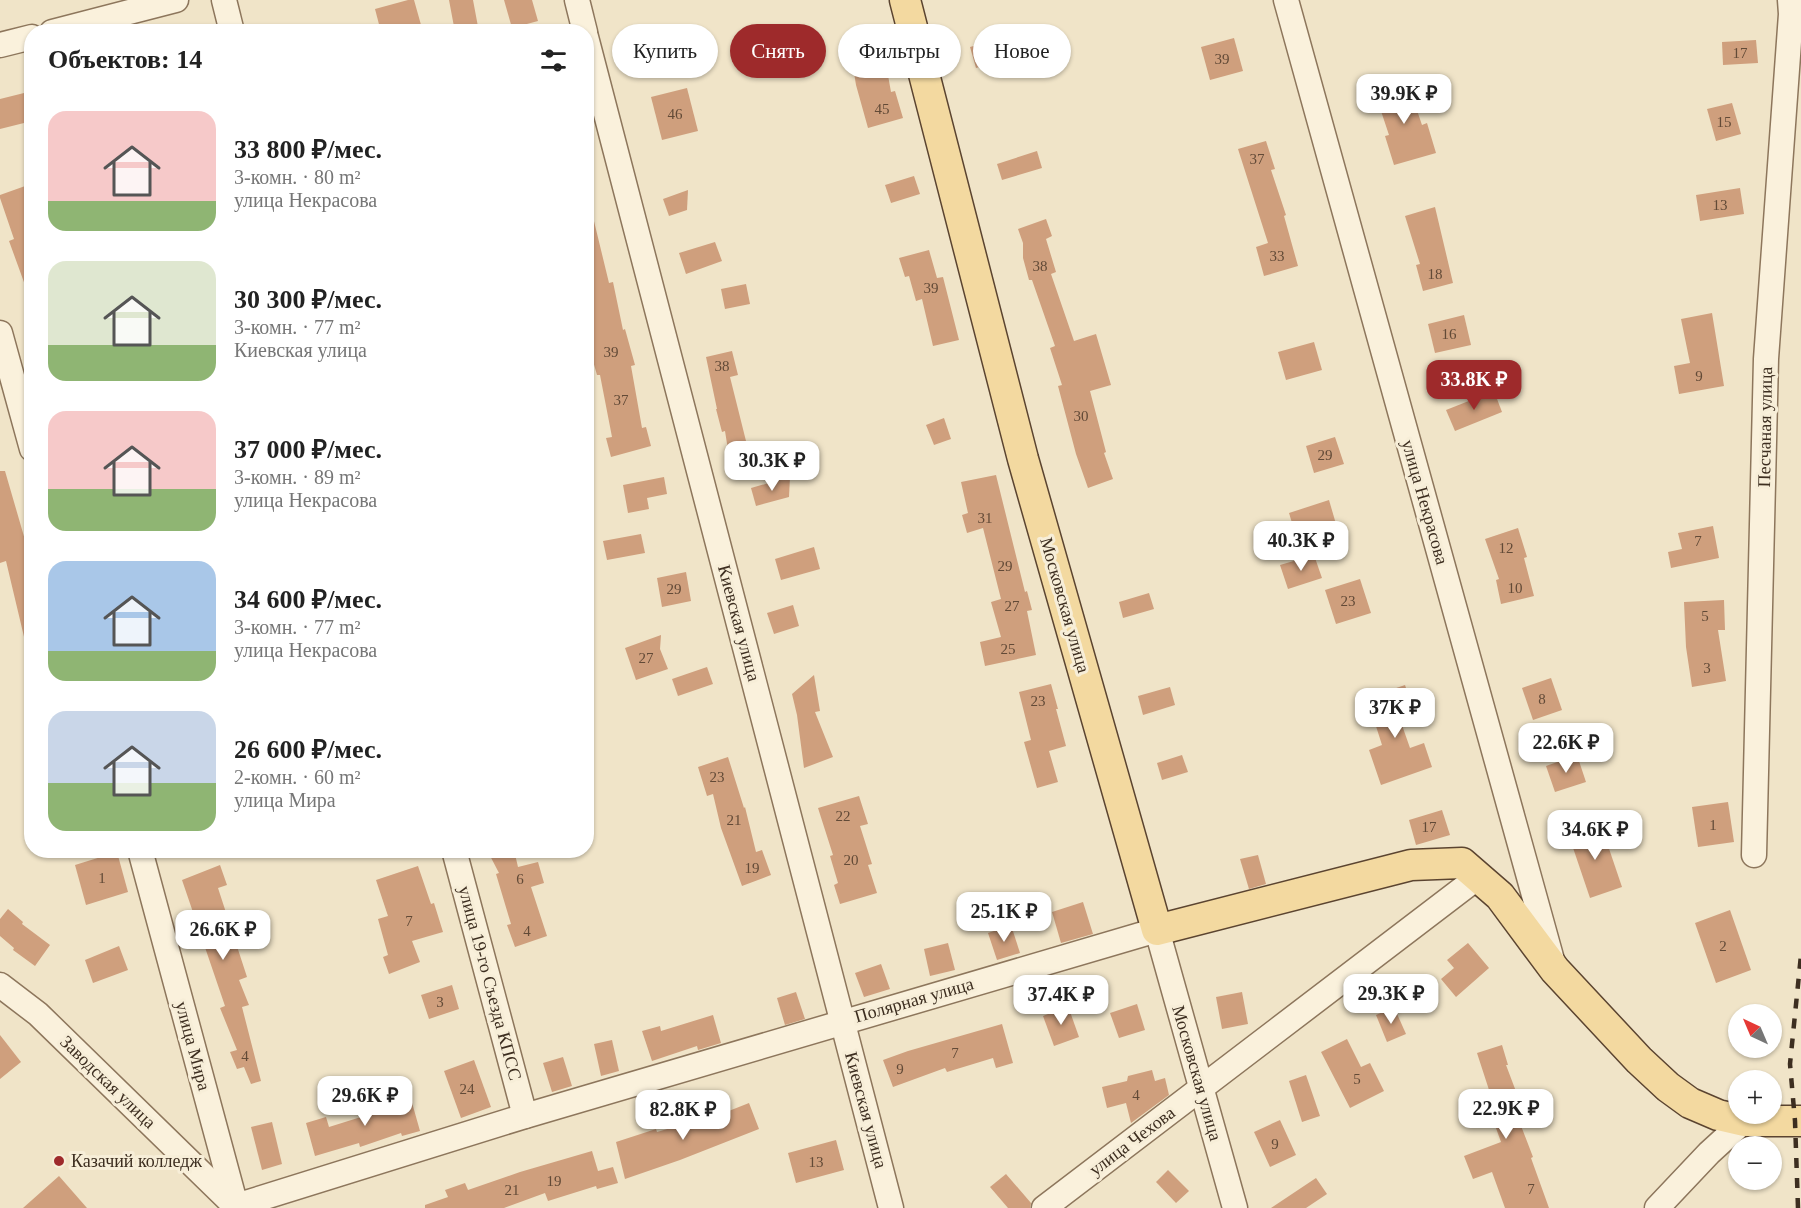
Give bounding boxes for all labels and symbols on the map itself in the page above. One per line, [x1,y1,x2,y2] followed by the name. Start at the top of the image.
[1733,45,1748,61] house number: 17
[1215,51,1230,67] house number: 39
[1349,74,1459,125] pin: 39.9K ₽
[875,101,890,117] house number: 45
[668,106,683,122] house number: 46
[1717,114,1732,130] house number: 15
[1250,151,1265,167] house number: 37
[1713,197,1728,213] house number: 13
[1270,248,1285,264] house number: 33
[1033,258,1048,274] house number: 38
[1428,266,1443,282] house number: 18
[924,280,939,296] house number: 39
[1442,326,1457,342] house number: 16
[604,344,619,360] house number: 39
[715,358,730,374] house number: 38
[1419,360,1529,411] pin: 33.8K ₽
[1754,366,1776,488] street label: Песчаная улица
[1695,368,1703,384] house number: 9
[614,392,629,408] house number: 37
[1074,408,1089,424] house number: 30
[1398,437,1452,567] street label: улица Некрасова
[717,441,827,492] pin: 30.3K ₽
[1318,447,1333,463] house number: 29
[978,510,993,526] house number: 31
[1246,521,1356,572] pin: 40.3K ₽
[1694,533,1702,549] house number: 7
[1036,535,1094,675] street label: Московская улица
[1499,540,1514,556] house number: 12
[998,558,1013,574] house number: 29
[714,563,764,683] street label: Киевская улица
[1508,580,1523,596] house number: 10
[667,581,682,597] house number: 29
[1341,593,1356,609] house number: 23
[1005,598,1020,614] house number: 27
[1701,608,1709,624] house number: 5
[1001,641,1016,657] house number: 25
[639,650,654,666] house number: 27
[1703,660,1711,676] house number: 3
[1353,688,1437,739] pin: 37K ₽
[1538,691,1546,707] house number: 8
[1031,693,1046,709] house number: 23
[1511,723,1621,774] pin: 22.6K ₽
[710,769,725,785] house number: 23
[836,808,851,824] house number: 22
[1540,810,1650,861] pin: 34.6K ₽
[727,812,742,828] house number: 21
[1709,817,1717,833] house number: 1
[1422,819,1437,835] house number: 17
[844,852,859,868] house number: 20
[745,860,760,876] house number: 19
[98,870,106,886] house number: 1
[516,871,524,887] house number: 6
[454,884,526,1082] street label: улица 19-го Съезда КПСС
[949,892,1059,943] pin: 25.1K ₽
[168,910,278,961] pin: 26.6K ₽
[405,913,413,929] house number: 7
[523,923,531,939] house number: 4
[1719,938,1727,954] house number: 2
[852,973,976,1027] street label: Полярная улица
[1336,974,1446,1025] pin: 29.3K ₽
[1006,975,1116,1026] pin: 37.4K ₽
[436,994,444,1010] house number: 3
[171,999,215,1093] street label: улица Мира
[1168,1003,1226,1143] street label: Московская улица
[1728,1004,1782,1058] north arrow
[56,1031,160,1133] street label: Заводская улица
[951,1045,959,1061] house number: 7
[241,1048,249,1064] house number: 4
[841,1050,891,1170] street label: Киевская улица
[896,1061,904,1077] house number: 9
[1353,1071,1361,1087] house number: 5
[310,1076,420,1127] pin: 29.6K ₽
[460,1081,475,1097] house number: 24
[1132,1087,1140,1103] house number: 4
[1451,1089,1561,1140] pin: 22.9K ₽
[628,1090,738,1141] pin: 82.8K ₽
[1085,1102,1179,1180] street label: улица Чехова
[1271,1136,1279,1152] house number: 9
[71,1151,202,1171] place label: Казачий колледж
[52,1154,66,1168] marker: Казачий колледж
[809,1154,824,1170] house number: 13
[547,1173,562,1189] house number: 19
[1527,1181,1535,1197] house number: 7
[505,1182,520,1198] house number: 21

